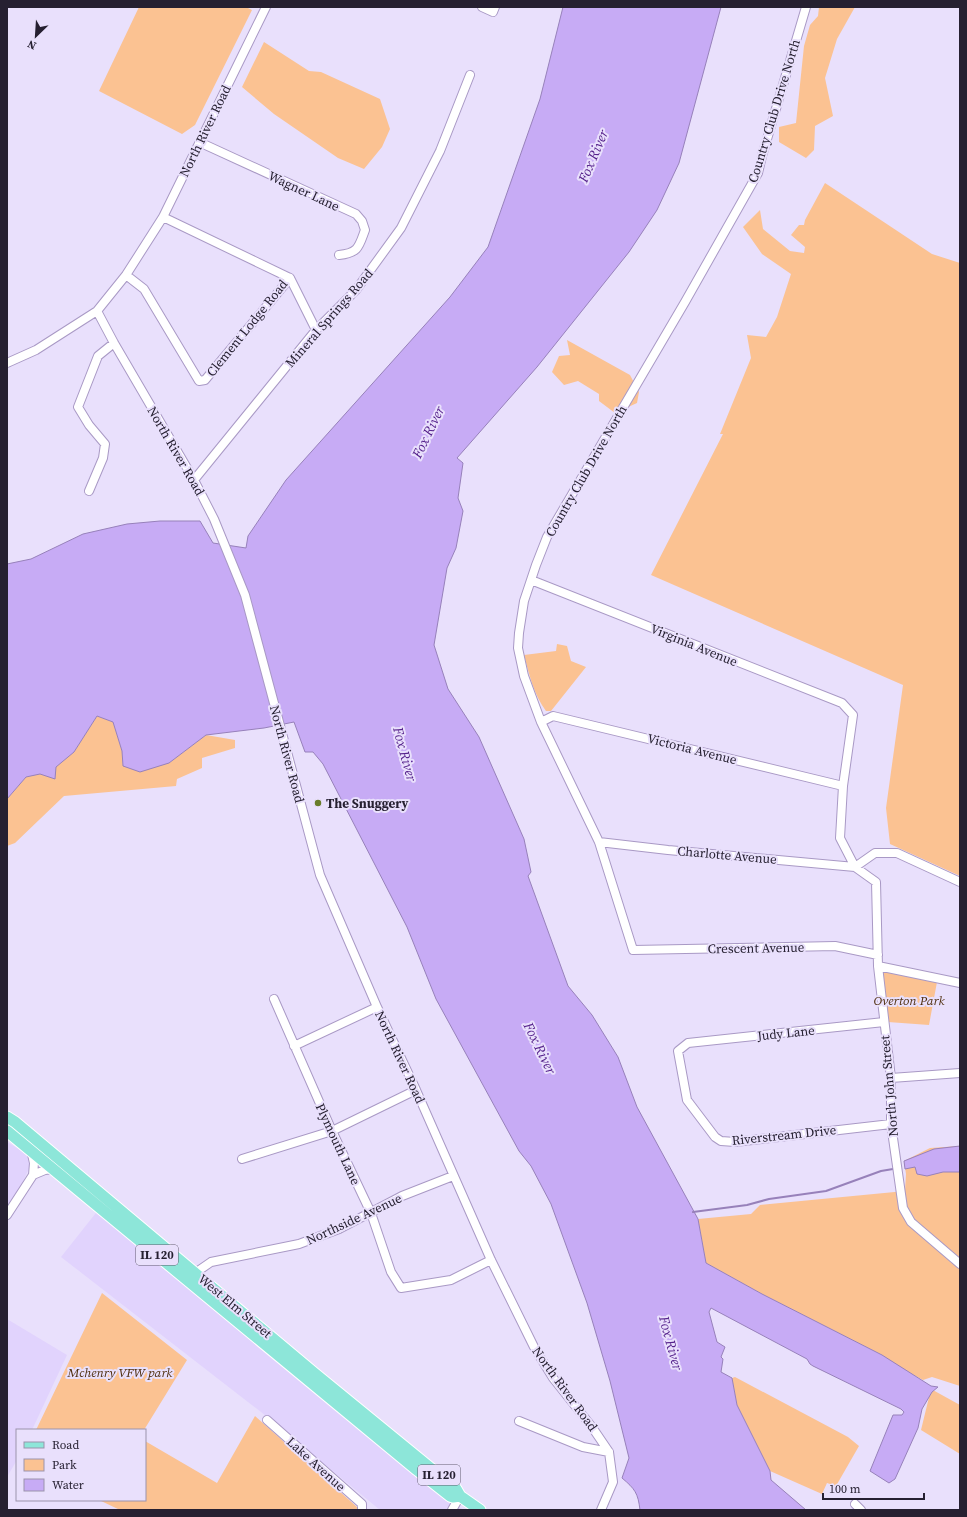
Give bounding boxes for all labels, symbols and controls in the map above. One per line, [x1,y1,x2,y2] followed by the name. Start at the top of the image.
[16,16,56,56] north arrow
[25,36,39,53] text: N
[744,37,804,185] street label: Country Club Drive North
[175,82,235,180] street label: North River Road
[573,126,613,186] water label: Fox River
[266,167,343,215] street label: Wagner Lane
[282,265,377,371] street label: Mineral Springs Road
[203,276,292,380] street label: Clement Lodge Road
[406,402,449,462] water label: Fox River
[541,402,631,540] street label: Country Club Drive North
[144,403,209,499] street label: North River Road
[648,620,740,670] street label: Virginia Avenue
[266,703,308,805] street label: North River Road
[388,724,422,784] water label: Fox River
[645,730,739,768] street label: Victoria Avenue
[326,795,409,812] place label: The Snuggery
[313,798,323,808] marker: The Snuggery
[677,842,778,868] street label: Charlotte Avenue
[708,939,805,957] street label: Crescent Avenue
[873,992,945,1009] park label: Overton Park
[371,1008,429,1107] street label: North River Road
[518,1018,561,1078] water label: Fox River
[755,1021,816,1045] street label: Judy Lane
[876,1034,902,1137] street label: North John Street
[312,1100,365,1188] street label: Plymouth Lane
[731,1121,837,1149] street label: Riverstream Drive
[303,1189,405,1249] street label: Northside Avenue
[136,1245,178,1265] road number: IL 120
[195,1270,276,1342] street label: West Elm Street
[654,1313,688,1373] water label: Fox River
[529,1343,602,1435] street label: North River Road
[67,1364,173,1381] park label: Mchenry VFW park
[16,1429,146,1501] legend
[283,1433,349,1495] street label: Lake Avenue
[52,1437,79,1453] text: Road
[52,1457,77,1473] text: Park
[418,1465,460,1485] road number: IL 120
[823,1475,924,1501] scale bar
[52,1477,84,1493] text: Water
[829,1481,861,1497] text: 100 m

